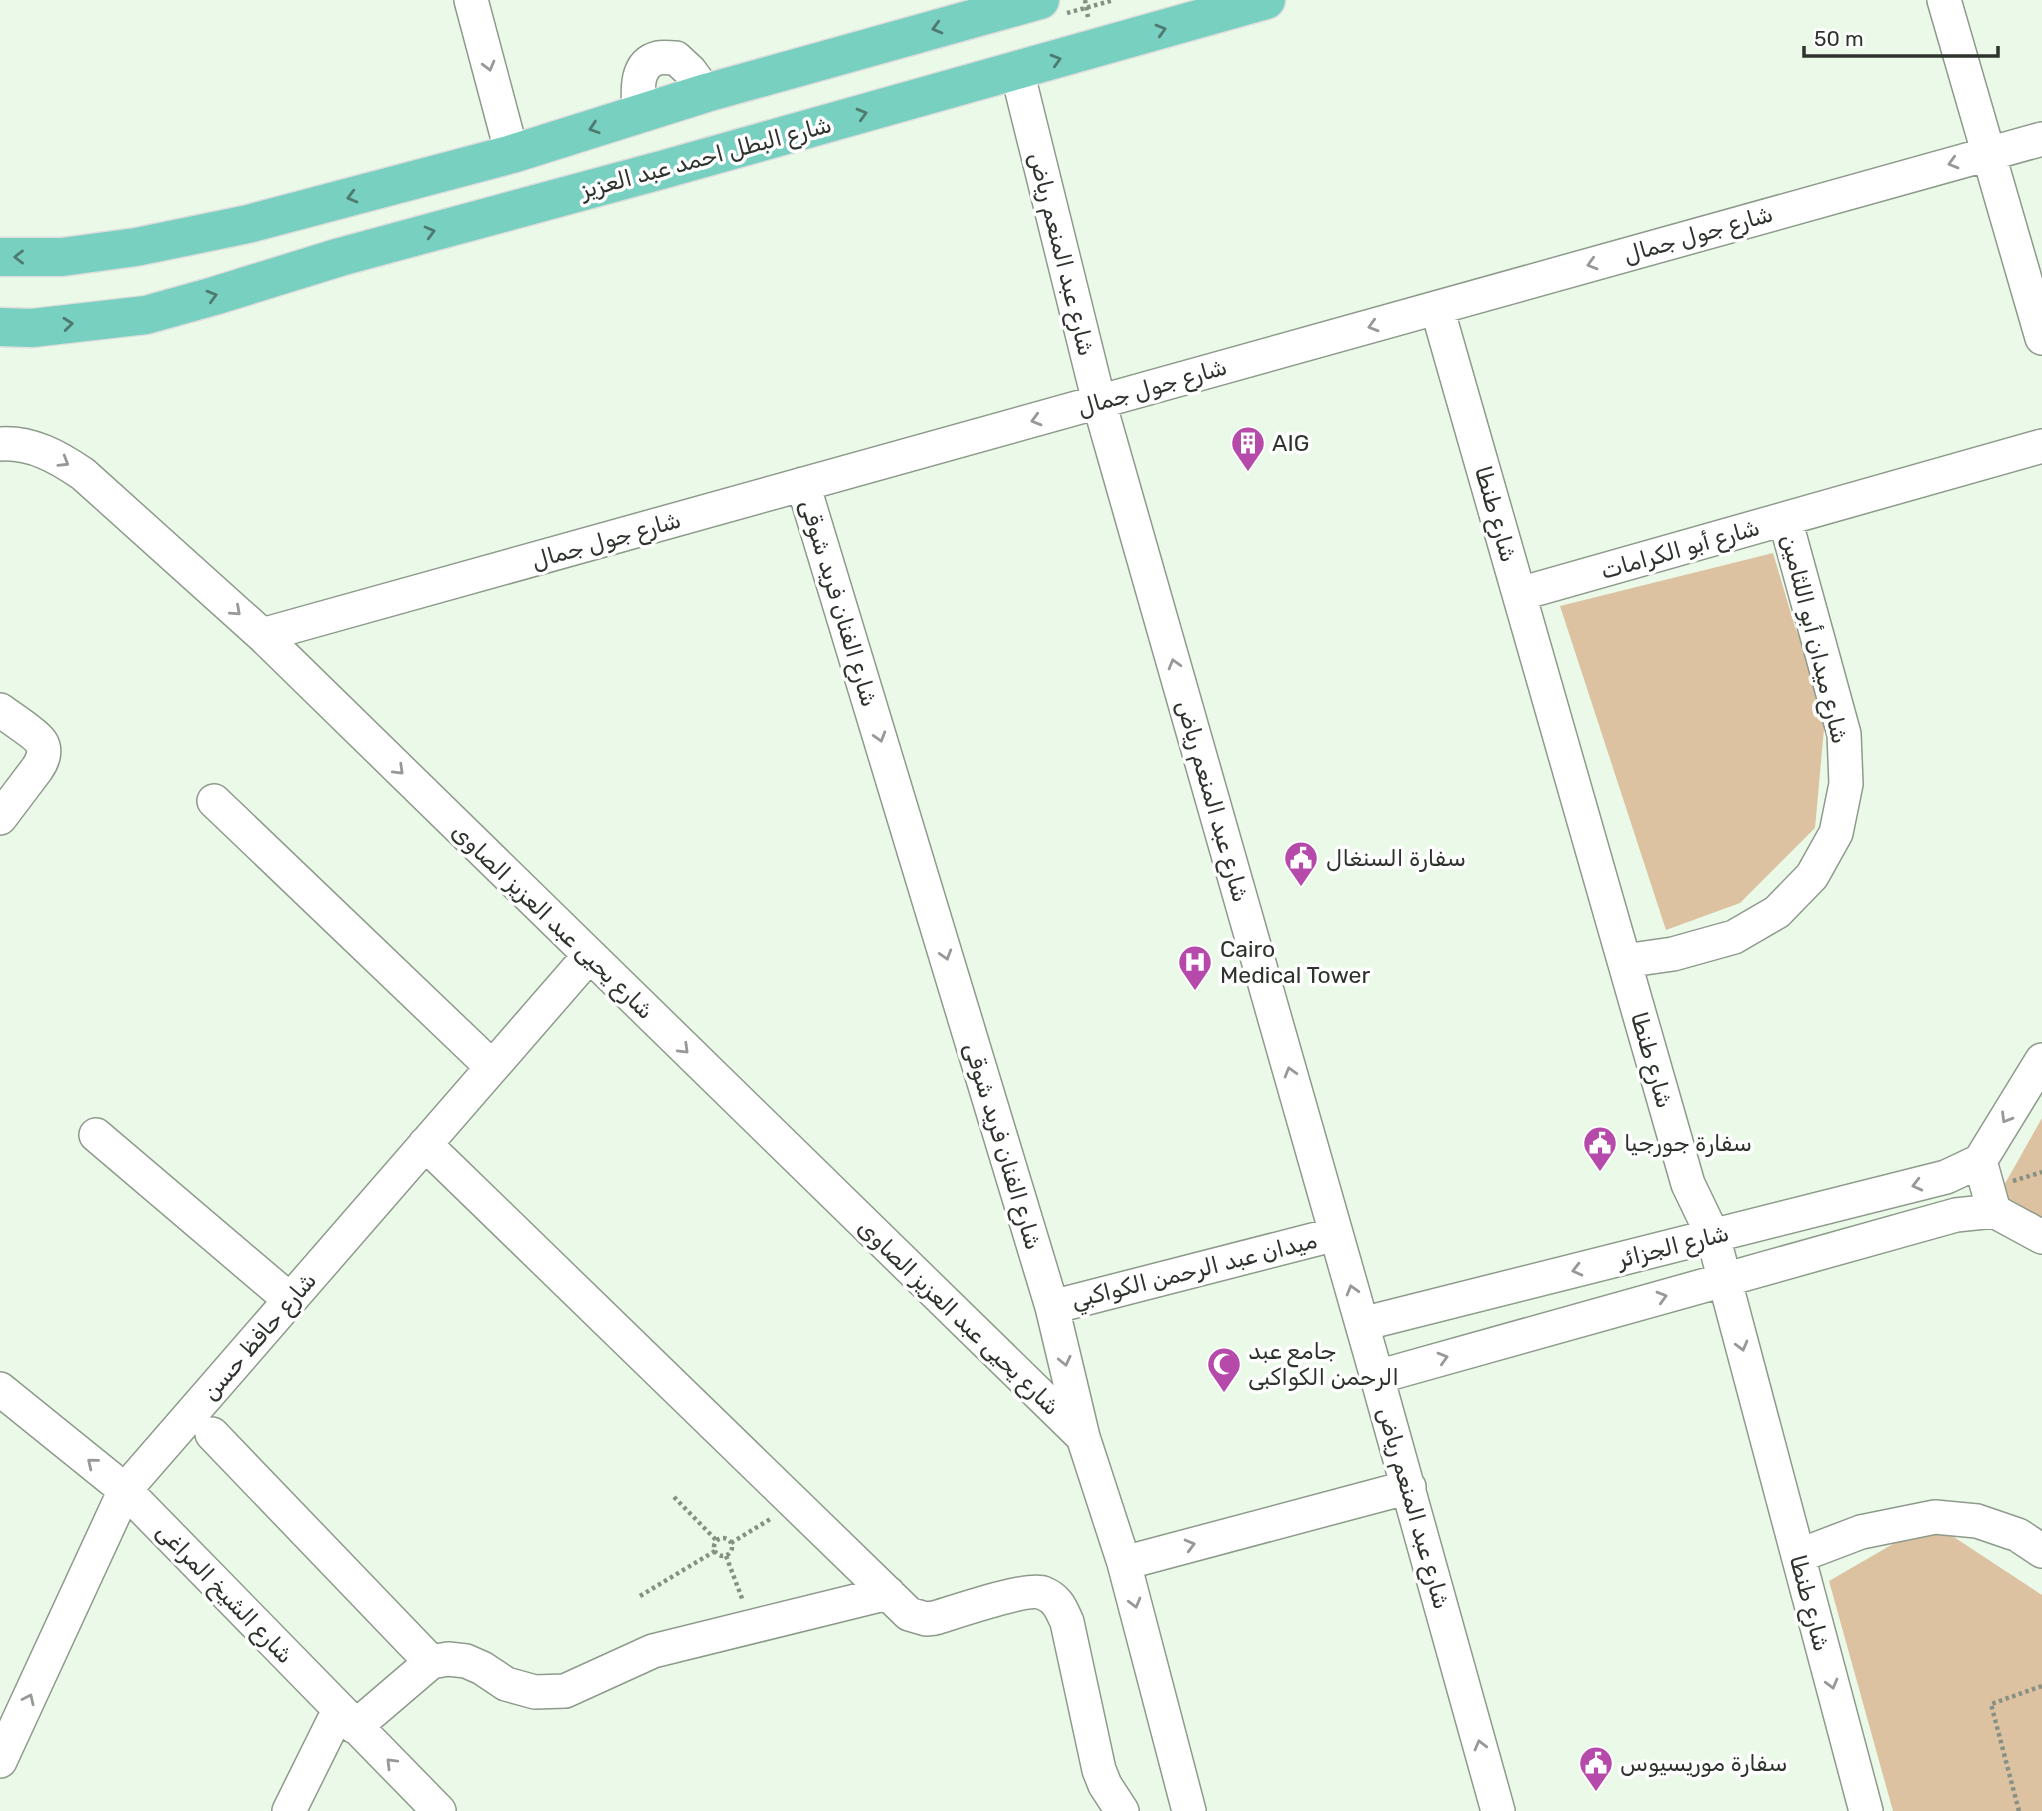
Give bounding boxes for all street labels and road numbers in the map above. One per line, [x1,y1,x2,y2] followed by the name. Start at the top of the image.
[576,110,835,206] street label: شارع البطل احمد عبد العزيز
[1021,149,1101,359] street label: شارع عبد المنعم رياض
[1620,199,1776,271] street label: شارع جول جمال
[1074,352,1230,424] street label: شارع جول جمال
[1467,463,1523,566] street label: شارع طنطا
[792,496,884,711] street label: شارع الفنان فريد شوقى
[528,505,684,577] street label: شارع جول جمال
[1597,513,1763,587] street label: شارع أبو الكرامات
[1774,532,1855,747] street label: شارع ميدان أبو اللثامين
[1169,697,1255,906] street label: شارع عبد المنعم رياض
[445,817,660,1026] street label: شارع يحيى عبد العزيز الصاوى
[1623,1009,1679,1112] street label: شارع طنطا
[956,1039,1048,1254] street label: شارع الفنان فريد شوقى
[851,1213,1066,1422] street label: شارع يحيى عبد العزيز الصاوى
[1612,1219,1732,1276] street label: شارع الجزائر
[1068,1226,1320,1317] street label: ميدان عبد الرحمن الكواكبي
[196,1266,324,1407] street label: شارع حافظ حسن
[1370,1404,1456,1613] street label: شارع عبد المنعم رياض
[149,1517,299,1671] street label: شارع الشيخ المراغى
[1782,1552,1836,1655] street label: شارع طنطا

